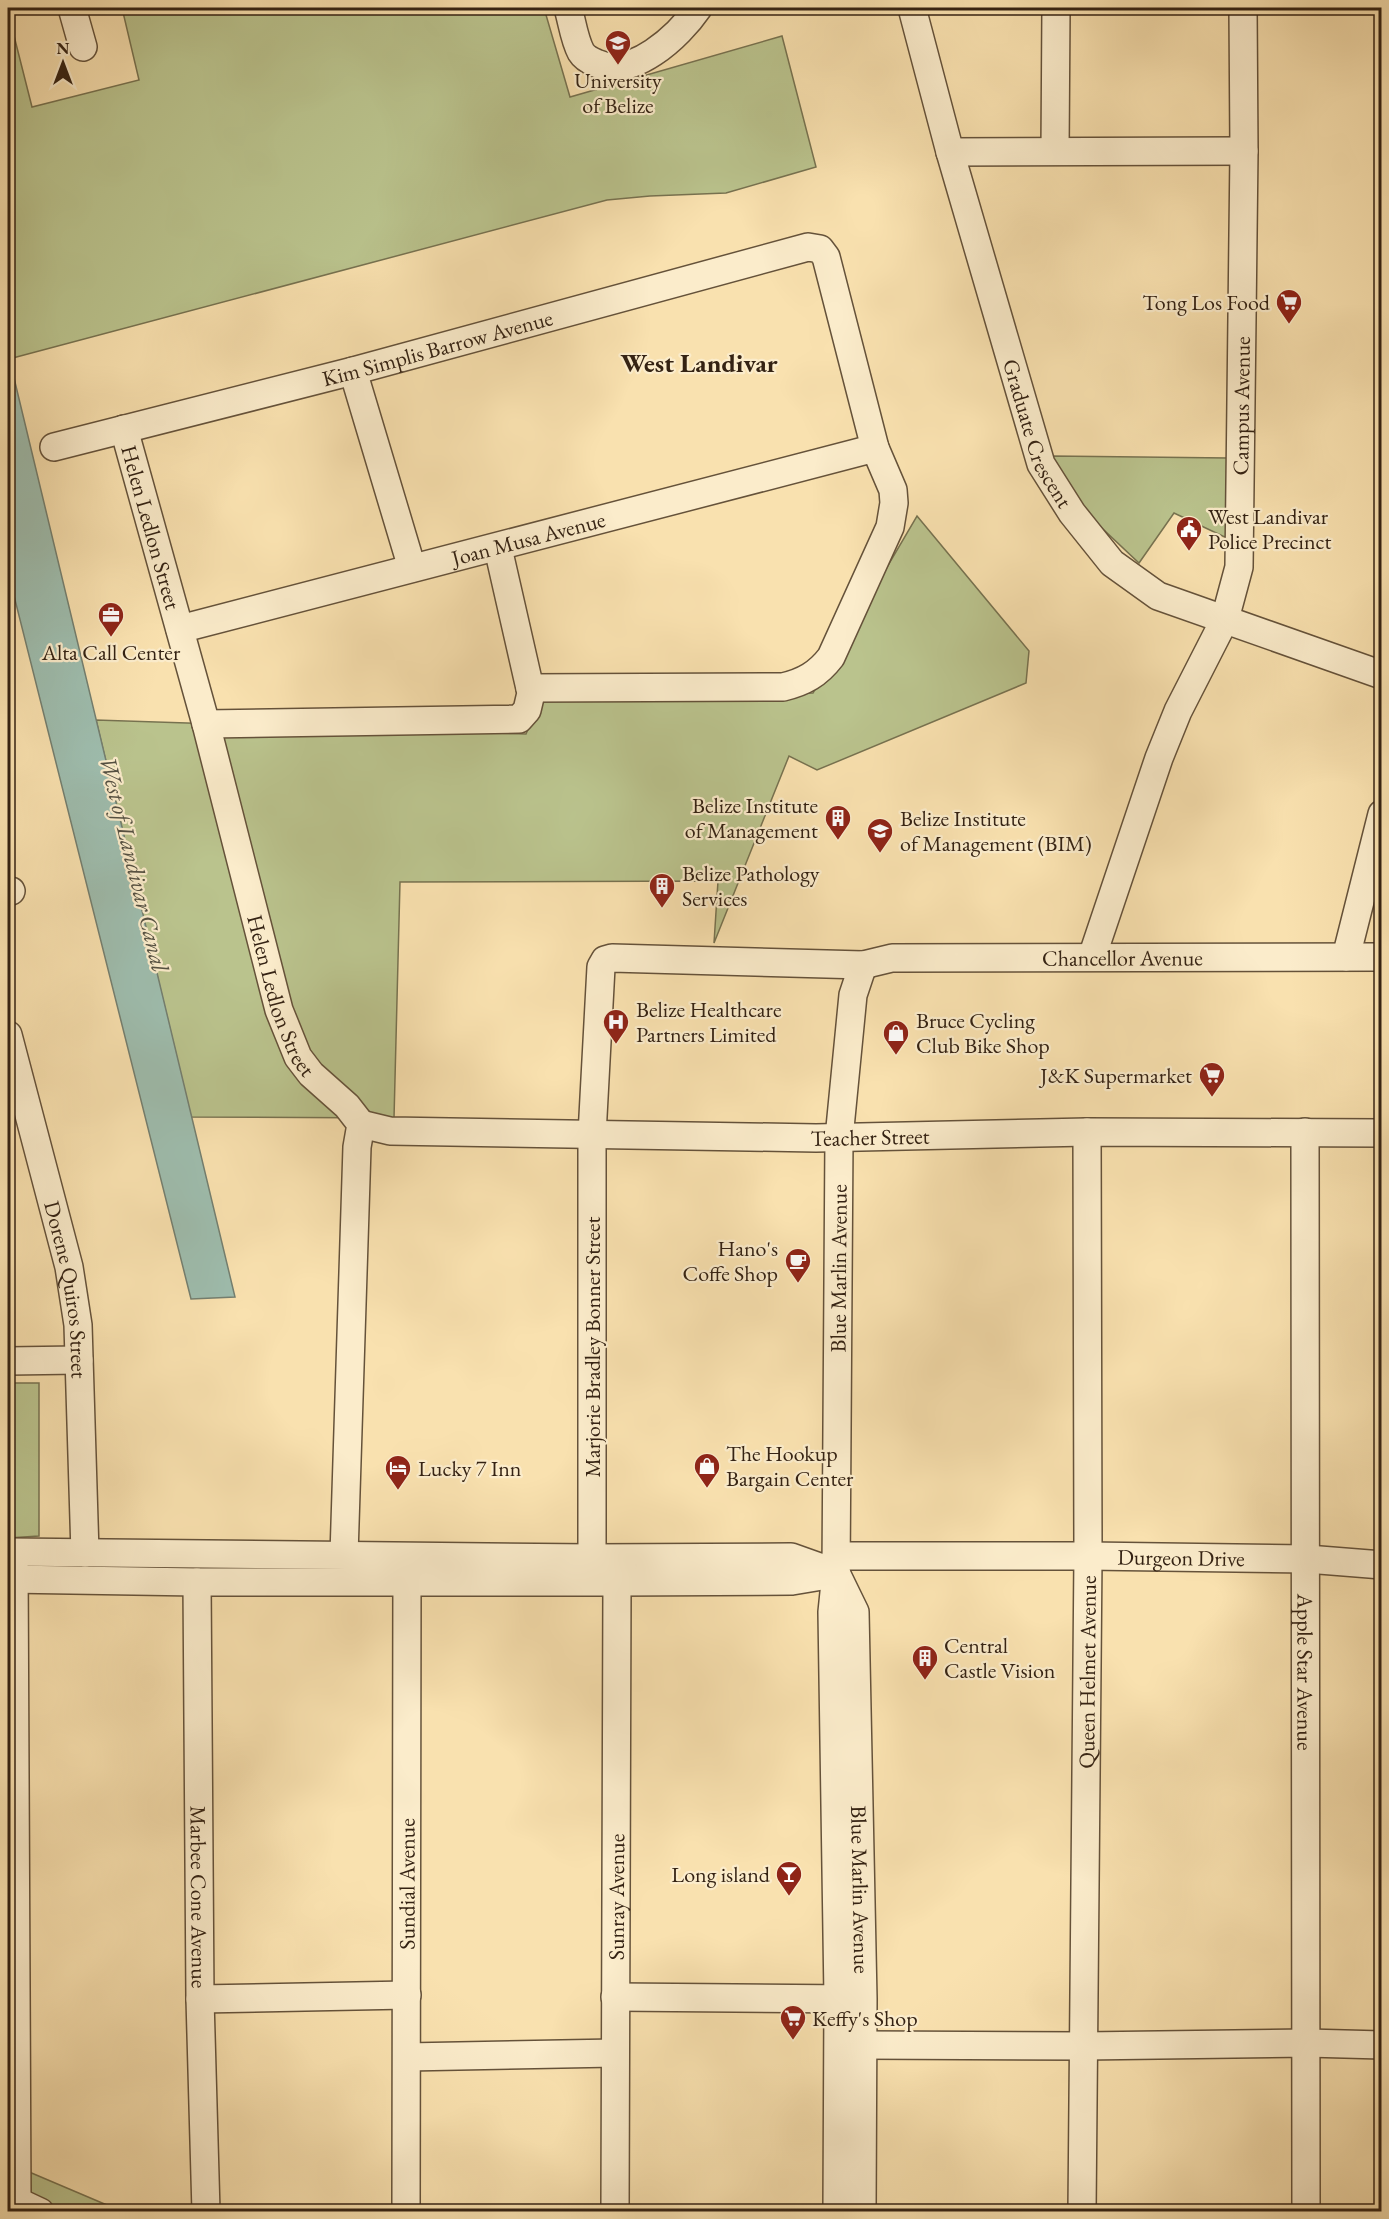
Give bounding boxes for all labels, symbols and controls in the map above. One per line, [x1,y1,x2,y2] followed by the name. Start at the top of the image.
[603,28,633,66] school or university icon: University of Belize
[33,33,93,93] north arrow
[57,38,70,59] text: N
[574,66,662,120] place label: University of Belize
[1274,287,1304,325] supermarket icon: Tong Los Food
[1142,288,1271,317] place label: Tong Los Food
[319,303,556,393] street label: Kim Simplis Barrow Avenue
[1226,336,1257,476] street label: Campus Avenue
[620,346,778,380] district label: West Landivar
[996,356,1079,514] street label: Graduate Crescent
[114,442,187,613] street label: Helen Ledlon Street
[1208,502,1332,556] place label: West Landivar Police Precinct
[447,505,609,573] street label: Joan Musa Avenue
[1174,514,1204,552] public building icon: West Landivar Police Precinct
[96,600,126,638] office icon: Alta Call Center
[41,638,181,667] place label: Alta Call Center
[93,753,177,976] water label: West of Landivar Canal
[685,791,818,845] place label: Belize Institute of Management
[823,803,853,841] building icon: Belize Institute of Management
[900,804,1092,858] place label: Belize Institute of Management (BIM)
[865,816,895,854] school or university icon: Belize Institute of Management (BIM)
[682,859,820,913] place label: Belize Pathology Services
[647,871,677,909] building icon: Belize Pathology Services
[240,912,322,1083] street label: Helen Ledlon Street
[1042,943,1203,973] street label: Chancellor Avenue
[636,995,782,1049] place label: Belize Healthcare Partners Limited
[916,1006,1050,1060] place label: Bruce Cycling Club Bike Shop
[601,1007,631,1045] hospital icon: Belize Healthcare Partners Limited
[881,1018,911,1056] shop icon: Bruce Cycling Club Bike Shop
[1197,1060,1227,1098] supermarket icon: J&K Supermarket
[1038,1061,1192,1090] place label: J&K Supermarket
[810,1121,930,1153] street label: Teacher Street
[824,1184,854,1352] street label: Blue Marlin Avenue
[37,1198,94,1379] street label: Dorene Quiros Street
[578,1216,607,1477] street label: Marjorie Bradley Bonner Street
[683,1234,778,1288] place label: Hano's Coffe Shop
[783,1246,813,1284] cafe icon: Hano's Coffe Shop
[726,1439,854,1493] place label: The Hookup Bargain Center
[692,1451,722,1489] shop icon: The Hookup Bargain Center
[383,1453,413,1491] hotel icon: Lucky 7 Inn
[418,1454,522,1483] place label: Lucky 7 Inn
[1117,1542,1245,1573] street label: Durgeon Drive
[1072,1575,1103,1769] street label: Queen Helmet Avenue
[1290,1593,1320,1751] street label: Apple Star Avenue
[944,1631,1056,1685] place label: Central Castle Vision
[910,1643,940,1681] building icon: Central Castle Vision
[844,1805,876,1974] street label: Blue Marlin Avenue
[184,1806,214,1989] street label: Marbee Cone Avenue
[392,1818,422,1950] street label: Sundial Avenue
[602,1833,631,1960] street label: Sunray Avenue
[774,1859,804,1897] bar icon: Long island
[671,1860,771,1889] place label: Long island
[778,2003,808,2041] supermarket icon: Keffy's Shop
[812,2004,918,2033] place label: Keffy's Shop

